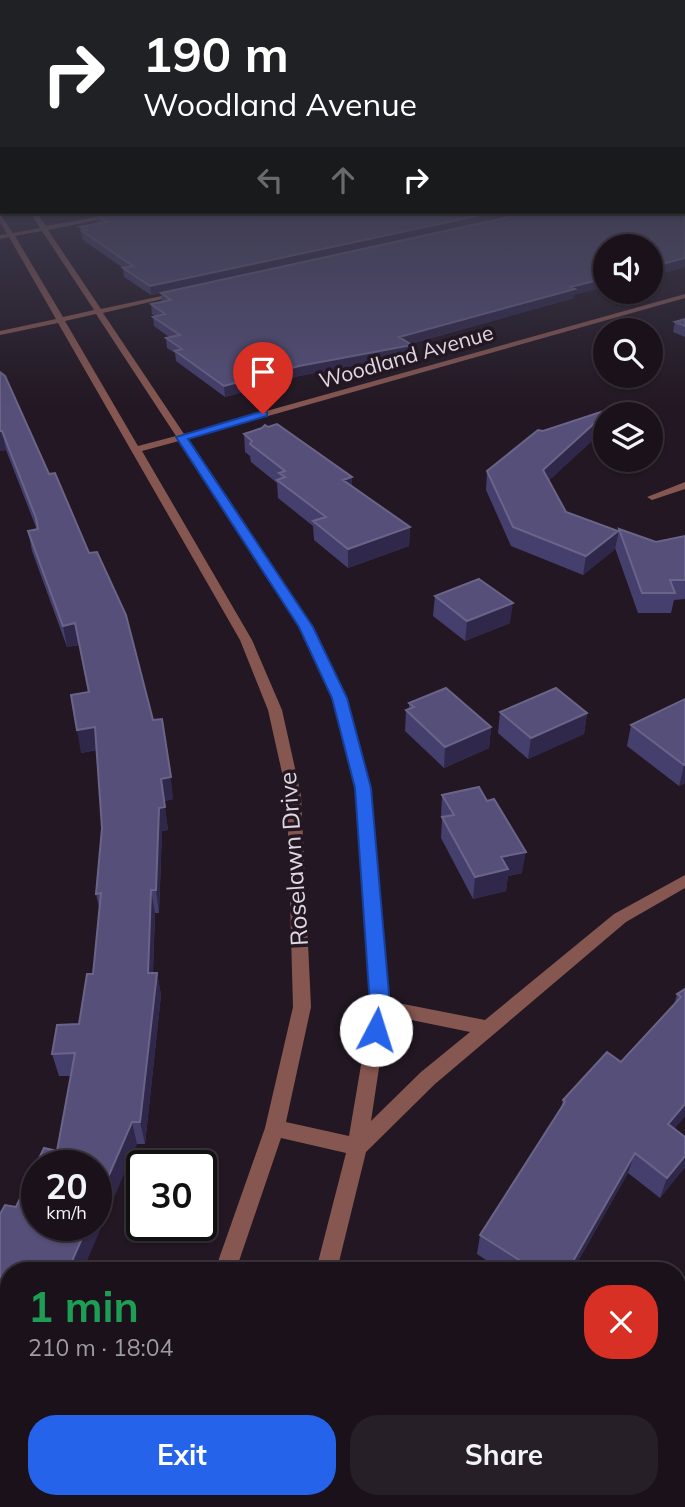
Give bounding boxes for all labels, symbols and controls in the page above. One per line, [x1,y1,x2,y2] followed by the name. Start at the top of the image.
[143,23,289,84] text: 190 m
[28,28,119,119] icon: right
[143,84,417,124] text: Woodland Avenue
[251,161,289,199] icon: left
[324,161,362,199] icon: ahead
[397,161,435,199] icon: right
[593,234,663,472] map controls
[593,234,663,304] button: sound
[593,318,663,388] button: search
[316,319,496,393] street label: Woodland Avenue
[233,342,293,414] pin
[244,353,282,391] icon: arrive
[593,402,663,472] button: layers
[272,771,314,947] street label: Roselawn Drive
[339,993,413,1067] position arrow
[126,1150,217,1241] speed limit sign: 30
[45,1164,88,1208] text: 20
[46,1201,87,1224] text: km/h
[28,1280,139,1333] text: 1 min
[584,1285,658,1359] button: close
[28,1333,173,1362] text: 210 m · 18:04
[28,1415,336,1495] button: Exit
[350,1415,658,1495] button: Share

